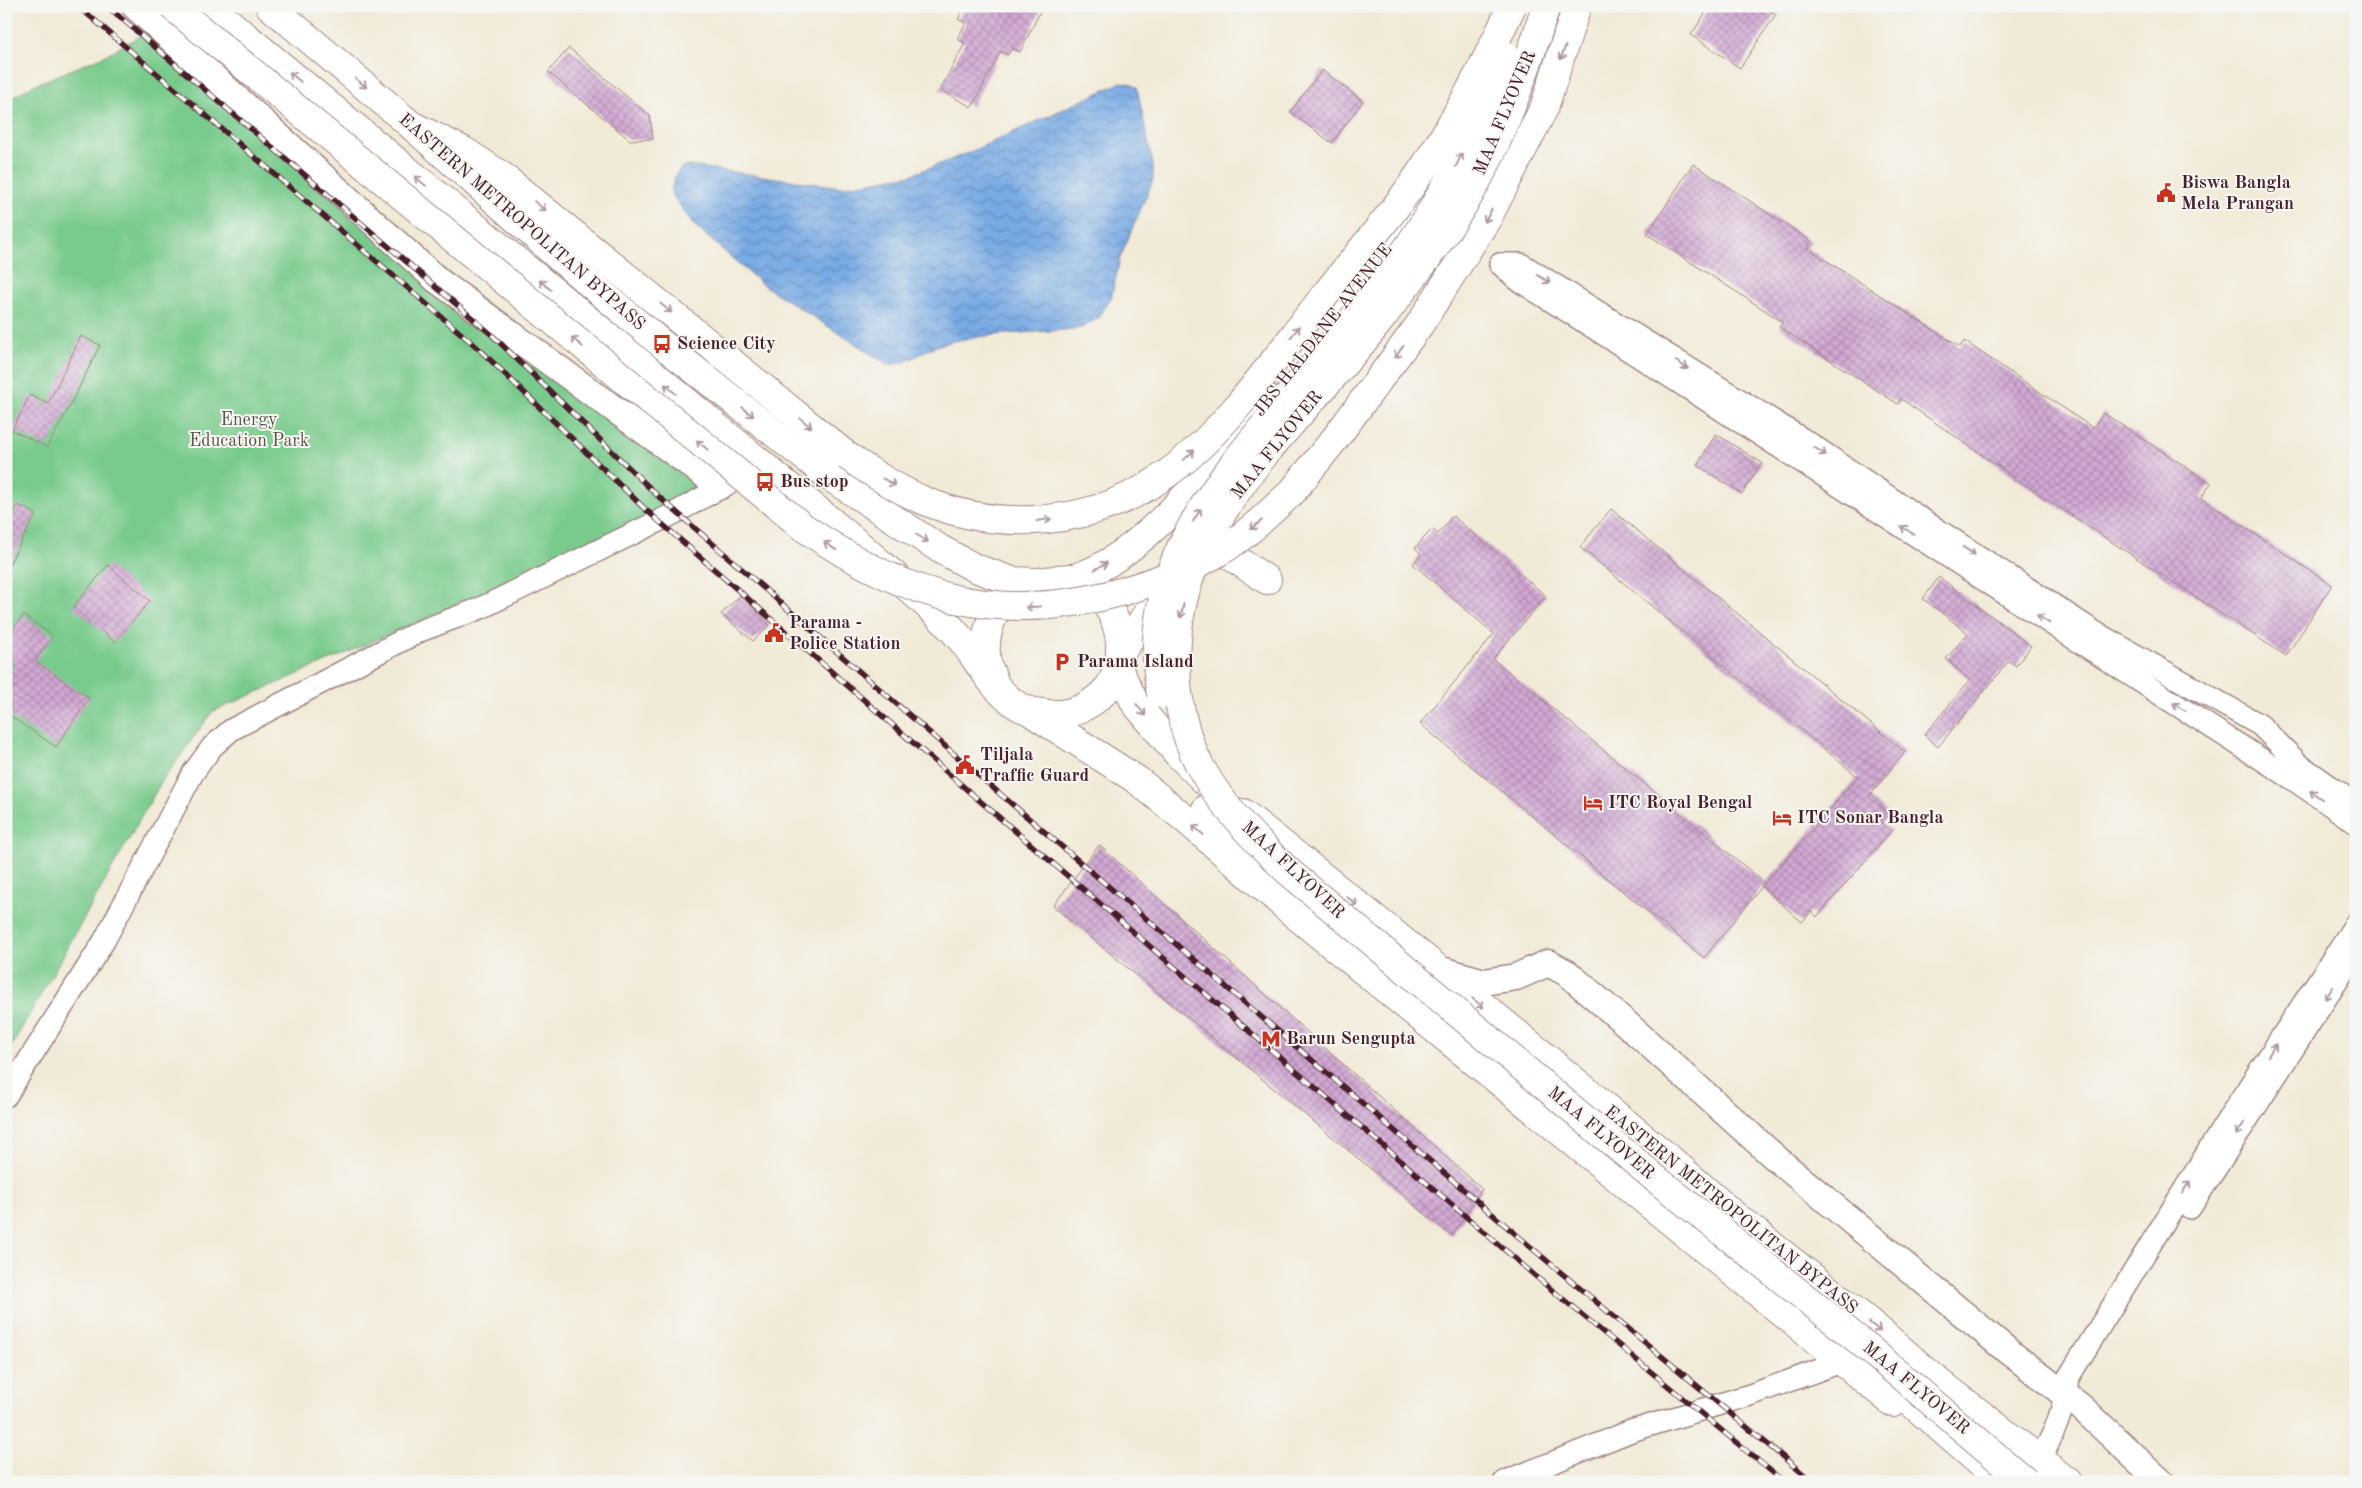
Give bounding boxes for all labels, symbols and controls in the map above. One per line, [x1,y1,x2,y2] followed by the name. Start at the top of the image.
[1558,45,1567,60] one-way arrow
[1471,48,1539,178] street label: MAA FLYOVER
[289,72,302,83] one-way arrow
[354,77,367,89] one-way arrow
[395,110,649,334] street label: EASTERN METROPOLITAN BYPASS
[1455,153,1465,168] one-way arrow
[2181,174,2294,213] place label: Biswa Bangla Mela Prangan
[414,176,427,187] one-way arrow
[2155,182,2177,204] public building icon: Biswa Bangla Mela Prangan
[533,201,546,212] one-way arrow
[1483,209,1493,223] one-way arrow
[1250,240,1396,420] street label: JBS HALDANE AVENUE
[1537,273,1551,284] one-way arrow
[539,280,552,291] one-way arrow
[660,303,673,314] one-way arrow
[1290,326,1301,339] one-way arrow
[651,333,673,355] bus stop icon: Science City
[677,335,776,353] place label: Science City
[571,336,584,347] one-way arrow
[1394,345,1404,359] one-way arrow
[1675,359,1689,370] one-way arrow
[664,383,677,394] one-way arrow
[1228,387,1326,503] street label: MAA FLYOVER
[741,406,754,417] one-way arrow
[189,411,309,450] park label: Energy Education Park
[799,417,812,428] one-way arrow
[696,440,709,451] one-way arrow
[1813,446,1827,456] one-way arrow
[1183,449,1196,461] one-way arrow
[754,471,776,493] bus stop icon: Bus stop
[780,473,849,491] place label: Bus stop
[881,477,896,487] one-way arrow
[1192,509,1202,523] one-way arrow
[1035,514,1051,524] one-way arrow
[1250,519,1263,530] one-way arrow
[1900,524,1914,535] one-way arrow
[914,533,928,543] one-way arrow
[824,540,838,550] one-way arrow
[1962,546,1976,556] one-way arrow
[1094,560,1108,570] one-way arrow
[1025,602,1041,611] one-way arrow
[1177,602,1186,618] one-way arrow
[789,614,900,653] place label: Parama - Police Station
[2036,614,2050,624] one-way arrow
[763,622,785,644] public building icon: Parama - Police Station
[1051,651,1073,673] parking icon: Parama Island
[1077,653,1194,671] place label: Parama Island
[2173,702,2187,712] one-way arrow
[1135,704,1146,717] one-way arrow
[980,746,1090,785] place label: Tiljala Traffic Guard
[954,754,976,776] public building icon: Tiljala Traffic Guard
[2309,790,2323,800] one-way arrow
[1582,792,1604,814] hotel icon: ITC Royal Bengal
[1608,794,1753,812] place label: ITC Royal Bengal
[1771,807,1793,829] hotel icon: ITC Sonar Bangla
[1797,809,1944,827] place label: ITC Sonar Bangla
[1238,818,1348,922] street label: MAA FLYOVER
[1192,824,1205,836] one-way arrow
[1345,895,1358,906] one-way arrow
[2324,985,2334,999] one-way arrow
[1471,998,1484,1009] one-way arrow
[1260,1028,1282,1050] metro station icon: Barun Sengupta
[1286,1030,1416,1048] place label: Barun Sengupta
[2267,1043,2278,1057] one-way arrow
[1544,1083,1658,1183] street label: MAA FLYOVER
[1601,1102,1861,1318] street label: EASTERN METROPOLITAN BYPASS
[2235,1122,2246,1136] one-way arrow
[2181,1181,2191,1195] one-way arrow
[1868,1322,1881,1333] one-way arrow
[1859,1338,1973,1438] street label: MAA FLYOVER

